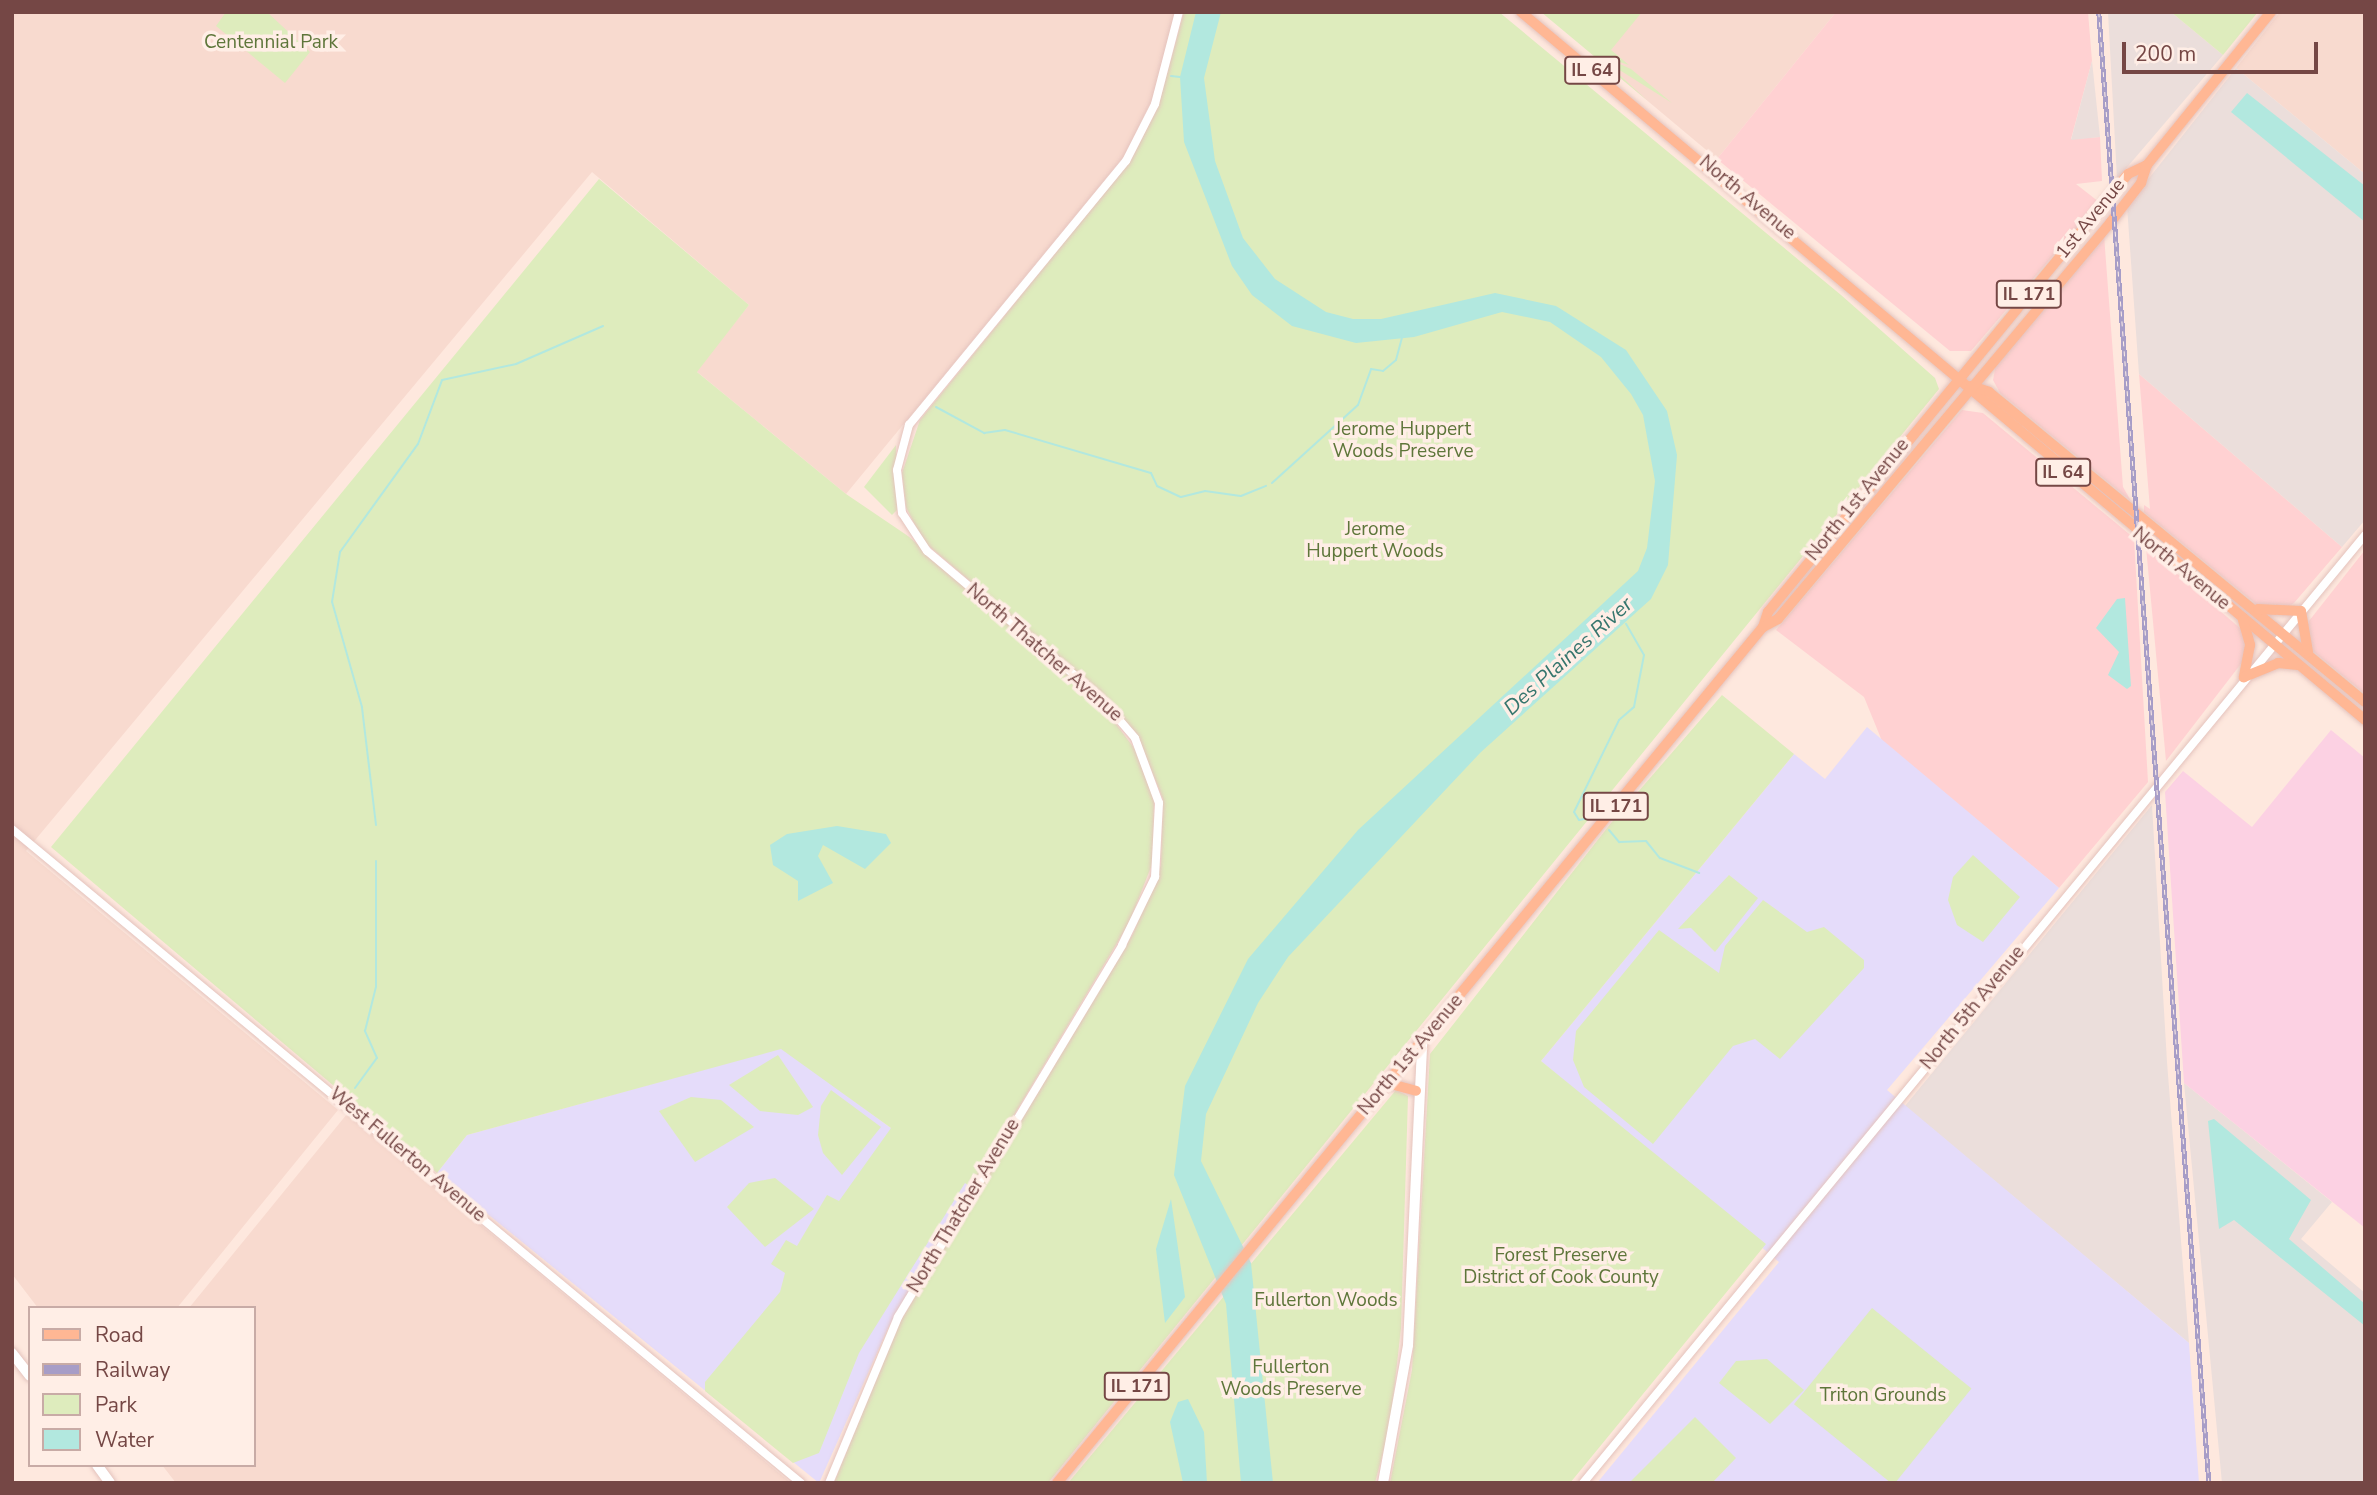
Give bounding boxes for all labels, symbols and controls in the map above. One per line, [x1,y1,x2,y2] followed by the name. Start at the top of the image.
[2125,28,2321,72] scale bar
[204,32,338,54] park label: Centennial Park
[2135,40,2196,68] text: 200 m
[1564,56,1620,84] road number: IL 64
[1694,151,1800,245] street label: North Avenue
[2052,174,2130,264] street label: 1st Avenue
[1996,280,2062,308] road number: IL 171
[1332,419,1474,463] park label: Jerome Huppert Woods Preserve
[1802,434,1914,566] street label: North 1st Avenue
[2035,458,2091,486] road number: IL 64
[1306,519,1444,563] park label: Jerome Huppert Woods
[2128,523,2234,615] street label: North Avenue
[961,579,1127,727] street label: North Thatcher Avenue
[1498,592,1638,720] water label: Des Plaines River
[1583,792,1649,820] road number: IL 171
[1916,942,2030,1074] street label: North 5th Avenue
[1354,990,1468,1120] street label: North 1st Avenue
[324,1083,490,1227] street label: West Fullerton Avenue
[903,1115,1025,1297] street label: North Thatcher Avenue
[1463,1245,1659,1289] park label: Forest Preserve District of Cook County
[1254,1290,1398,1312] park label: Fullerton Woods
[28,1306,256,1467] legend
[95,1321,144,1349] text: Road
[95,1356,170,1384] text: Railway
[1220,1357,1362,1401] park label: Fullerton Woods Preserve
[1104,1372,1170,1400] road number: IL 171
[1820,1385,1946,1407] park label: Triton Grounds
[95,1391,137,1419] text: Park
[95,1426,154,1454] text: Water

